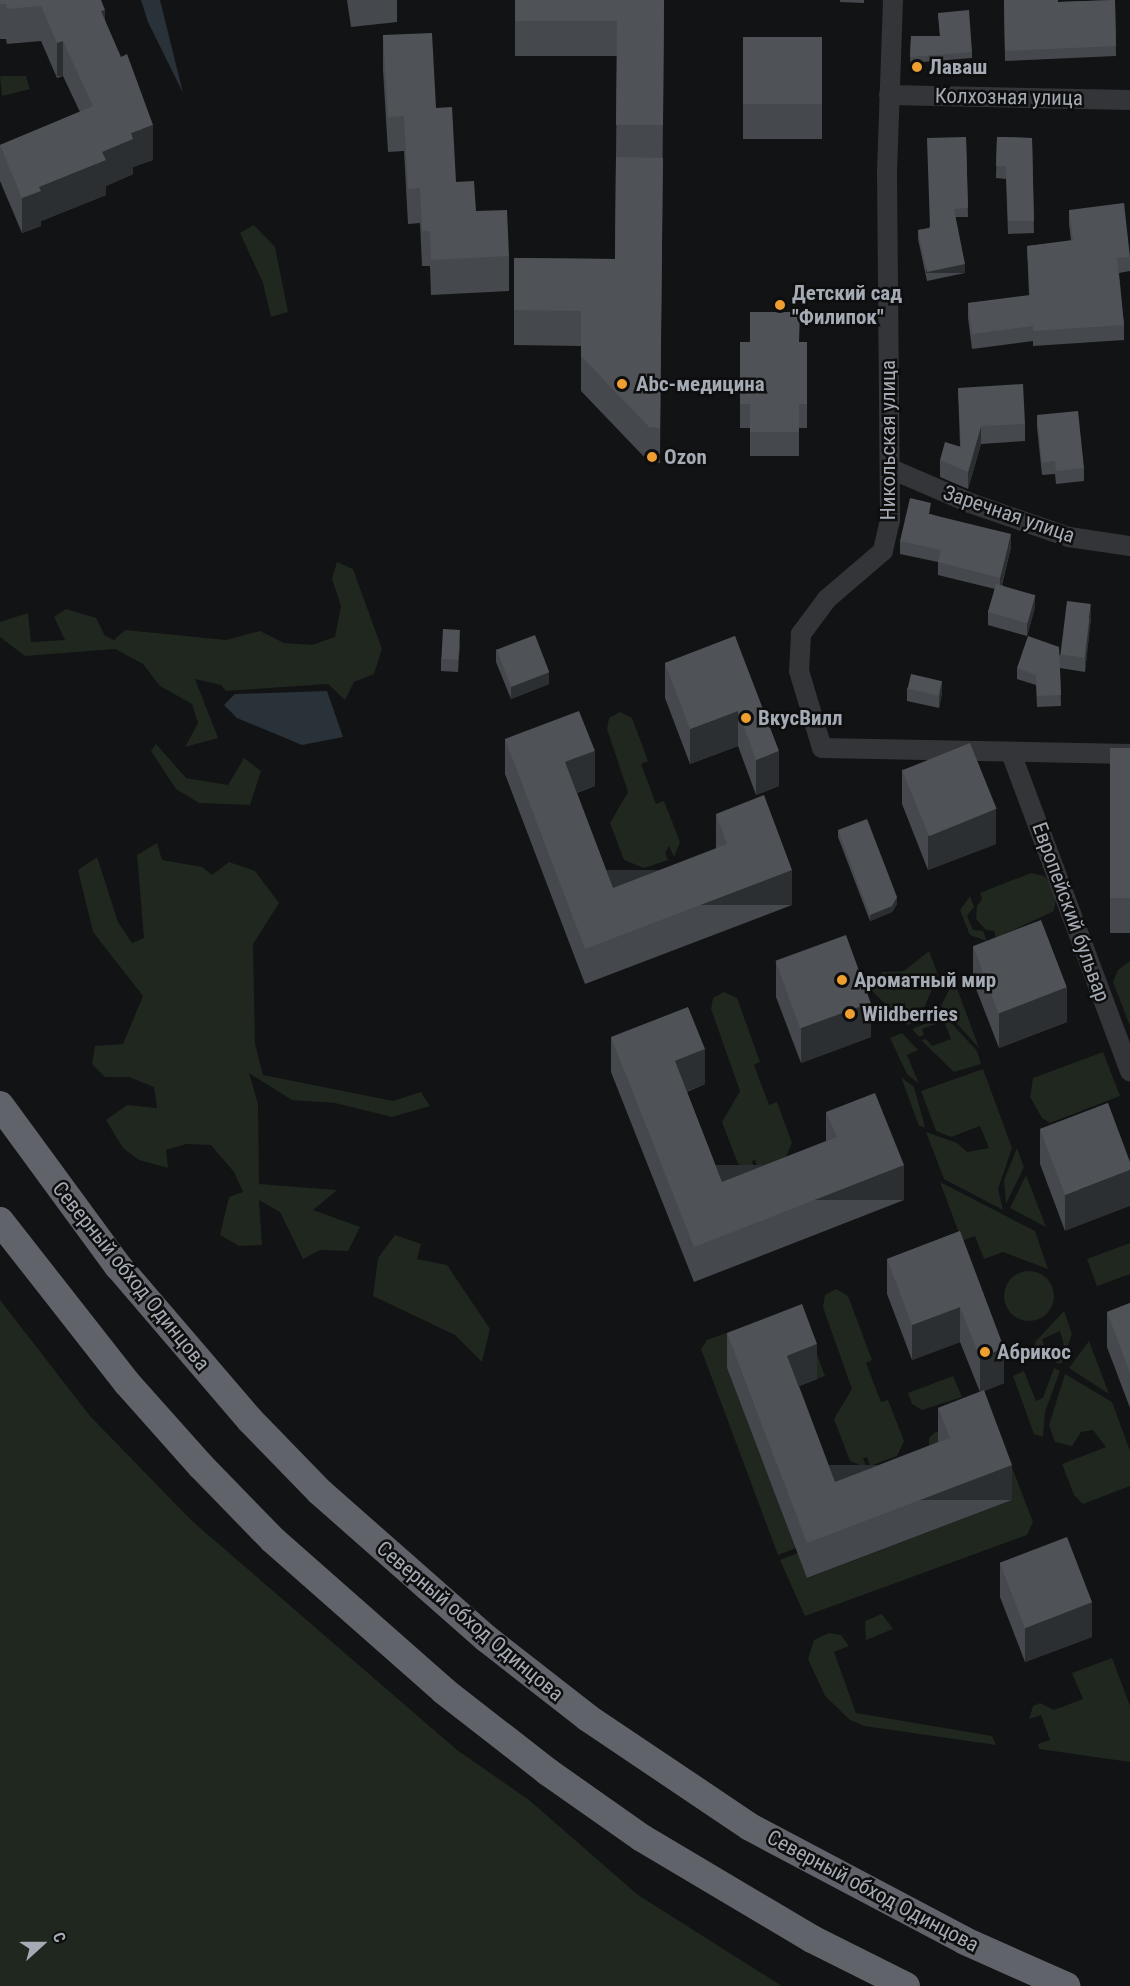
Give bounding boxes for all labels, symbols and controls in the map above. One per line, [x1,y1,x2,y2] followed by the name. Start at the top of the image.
[929,54,987,80] place label: Лаваш
[910,60,924,74] marker: Лаваш
[935,83,1083,111] street label: Колхозная улица
[792,280,902,330] place label: Детский сад "Филипок"
[773,298,787,312] marker: Детский сад "Филипок"
[875,360,901,520] street label: Никольская улица
[636,371,765,397] place label: Abc-медицина
[613,375,631,393] marker: Abc-медицина
[664,444,707,470] place label: Ozon
[645,450,659,464] marker: Ozon
[940,480,1078,548] street label: Заречная улица
[758,705,843,731] place label: ВкусВилл
[739,711,753,725] marker: ВкусВилл
[1027,819,1115,1005] street label: Европейский бульвар
[854,967,996,993] place label: Ароматный мир
[835,973,849,987] marker: Ароматный мир
[862,1001,958,1027] place label: Wildberries
[843,1007,857,1021] marker: Wildberries
[47,1176,215,1376] street label: Северный обход Одинцова
[997,1339,1071,1365] place label: Абрикос
[978,1345,992,1359] marker: Абрикос
[372,1536,568,1706] street label: Северный обход Одинцова
[763,1825,983,1957] street label: Северный обход Одинцова
[12,1914,72,1974] north arrow
[49,1930,70,1945] text: С

